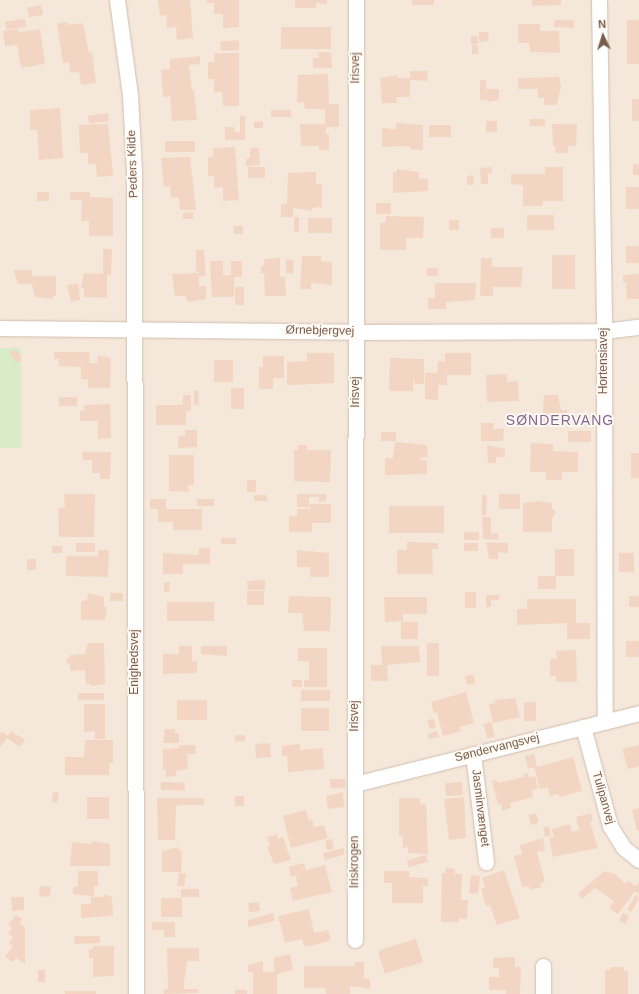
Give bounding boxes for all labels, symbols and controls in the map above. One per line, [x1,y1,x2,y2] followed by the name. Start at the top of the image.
[583,16,623,56] north arrow
[598,18,607,30] text: N
[349,52,363,84] street label: Irisvej
[125,130,141,198] street label: Peders Kilde
[286,323,354,339] street label: Ørnebjergvej
[597,328,611,394] street label: Hortensiavej
[349,376,363,408] street label: Irisvej
[506,412,614,428] district label: SØNDERVANG
[128,629,142,695] street label: Enighedsvej
[348,700,362,732] street label: Irisvej
[453,731,541,765] street label: Søndervangsvej
[468,768,492,848] street label: Jasminvænget
[589,770,617,826] street label: Tulipanvej
[348,836,362,888] street label: Iriskrogen

